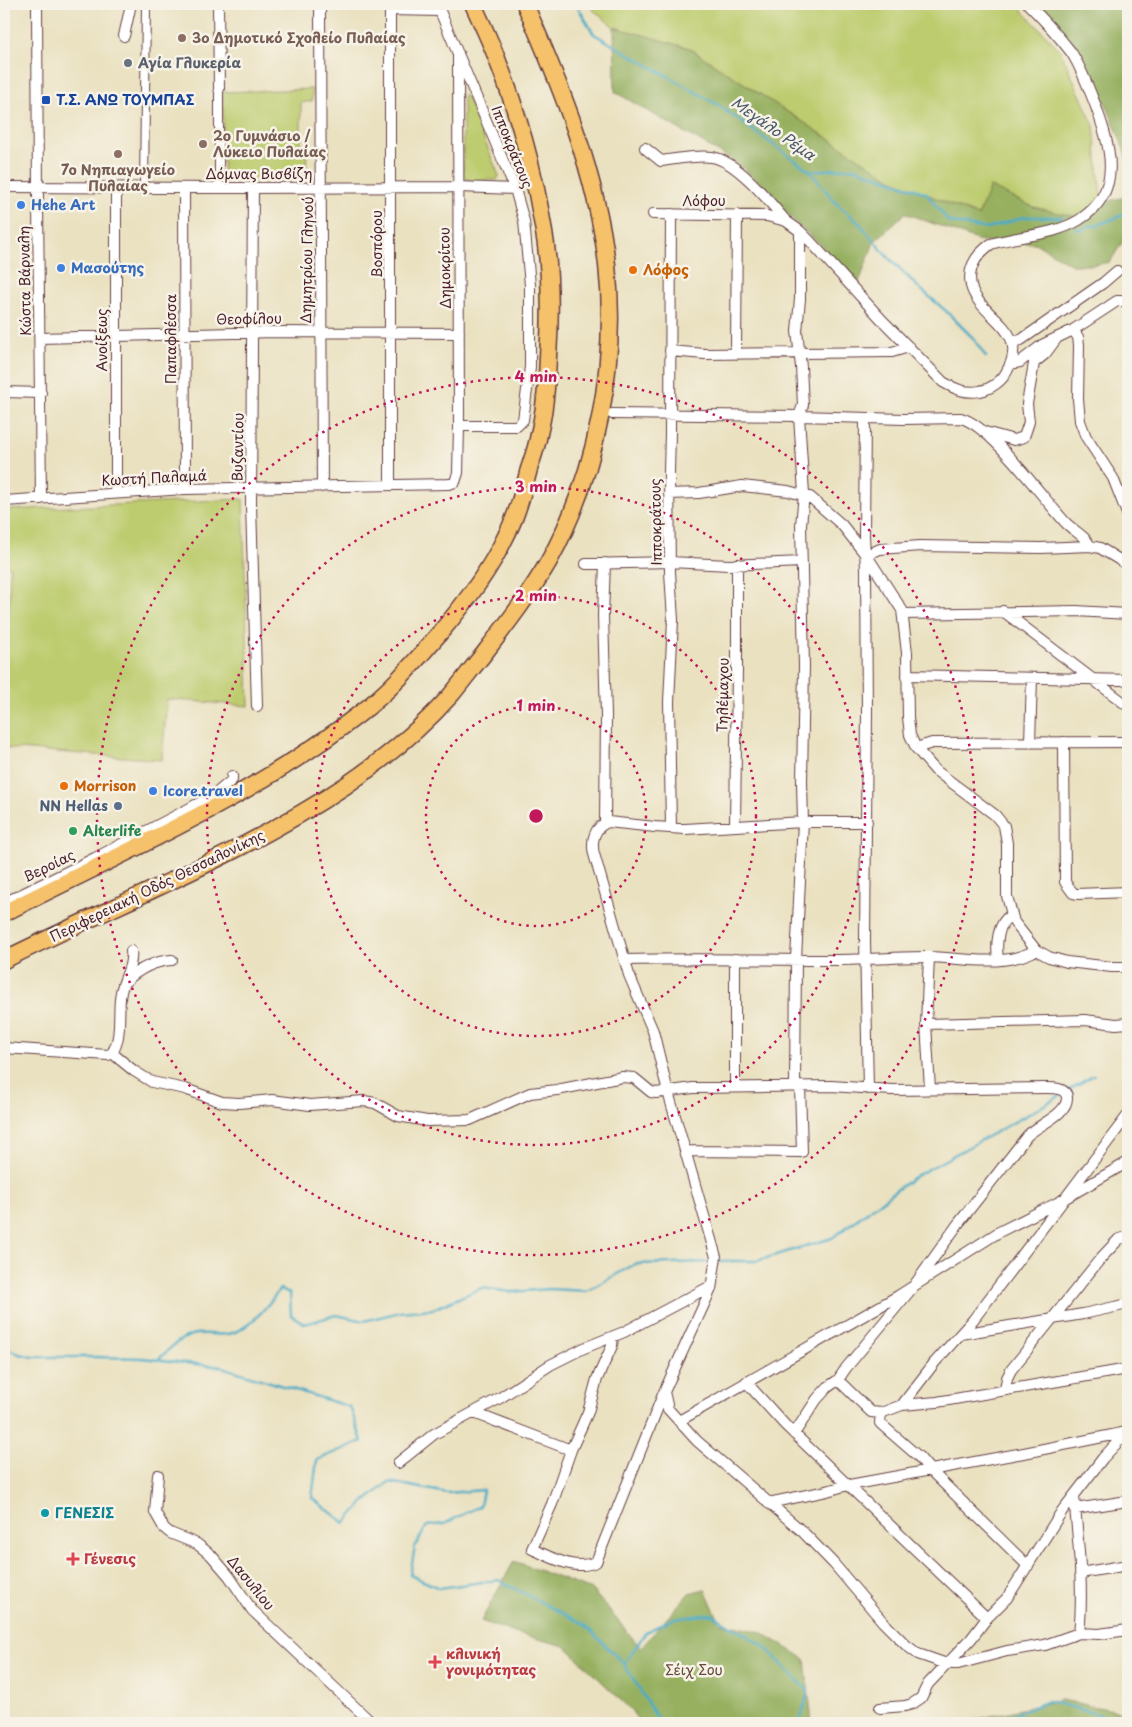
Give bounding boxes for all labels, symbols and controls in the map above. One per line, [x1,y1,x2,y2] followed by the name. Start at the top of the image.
[192,27,406,48] place label: 3ο Δημοτικό Σχολείο Πυλαίας
[176,32,188,44] marker: 3ο Δημοτικό Σχολείο Πυλαίας
[137,52,241,73] place label: Αγία Γλυκερία
[122,57,134,69] marker: Αγία Γλυκερία
[56,89,195,110] place label: Τ.Σ. ΑΝΩ ΤΟΥΜΠΑΣ
[727,90,822,166] water label: Μεγάλο Ρέμα
[40,94,52,106] marker: Τ.Σ. ΑΝΩ ΤΟΥΜΠΑΣ
[486,102,539,191] street label: Ιπποκράτους
[213,125,326,162] place label: 2o Γυμνάσιο / Λύκειο Πυλαίας
[197,138,209,150] marker: 2o Γυμνάσιο / Λύκειο Πυλαίας
[112,148,124,160] marker: 7ο Νηπιαγωγείο Πυλαίας
[61,159,175,196] place label: 7ο Νηπιαγωγείο Πυλαίας
[205,163,313,184] street label: Δόμνας Βισβίζη
[682,190,726,211] street label: Λόφου
[31,194,96,215] place label: Hehe Art
[295,196,318,324] street label: Δημητρίου Γληνού
[15,199,27,211] marker: Hehe Art
[366,210,387,278] street label: Βοσπόρου
[13,226,36,336] street label: Κώστα Βάρναλη
[433,227,456,309] street label: Δημοκρίτου
[71,257,145,278] place label: Μασούτης
[643,259,689,280] place label: Λόφος
[55,262,67,274] marker: Μασούτης
[627,264,639,276] marker: Λόφος
[160,294,181,384] street label: Παπαφλέσσα
[216,307,282,330] street label: Θεοφίλου
[91,309,112,371] street label: Ανοίξεως
[515,364,557,387] text: 4 min
[226,413,249,481] street label: Βυζαντίου
[101,464,207,491] street label: Κωστή Παλαμά
[515,474,557,497] text: 3 min
[644,478,667,566] street label: Ιπποκράτους
[515,583,557,606] text: 2 min
[711,657,734,733] street label: Τηλέμαχου
[517,693,555,716] text: 1 min
[74,775,137,796] place label: Morrison
[58,780,70,792] marker: Morrison
[163,780,243,801] place label: Icore.travel
[147,785,159,797] marker: Icore.travel
[39,795,108,816] place label: NN Hellas
[112,800,124,812] marker: NN Hellas
[527,807,545,825] centre of rings
[83,820,142,841] place label: Alterlife
[46,824,268,947] street label: Περιφερειακή Οδός Θεσσαλονίκης
[67,825,79,837] marker: Alterlife
[19,844,78,887] street label: Βεροίας
[55,1502,114,1523] place label: ΓΕΝΕΣΙΣ
[39,1507,51,1519] marker: ΓΕΝΕΣΙΣ
[84,1548,136,1569] place label: Γένεσις
[223,1551,280,1615] street label: Δασυλίου
[66,1552,80,1566] marker: Γένεσις
[446,1643,537,1680] place label: κλινική γονιμότητας
[428,1655,442,1669] marker: κλινική γονιμότητας
[665,1659,723,1680] park label: Σέιχ Σου

